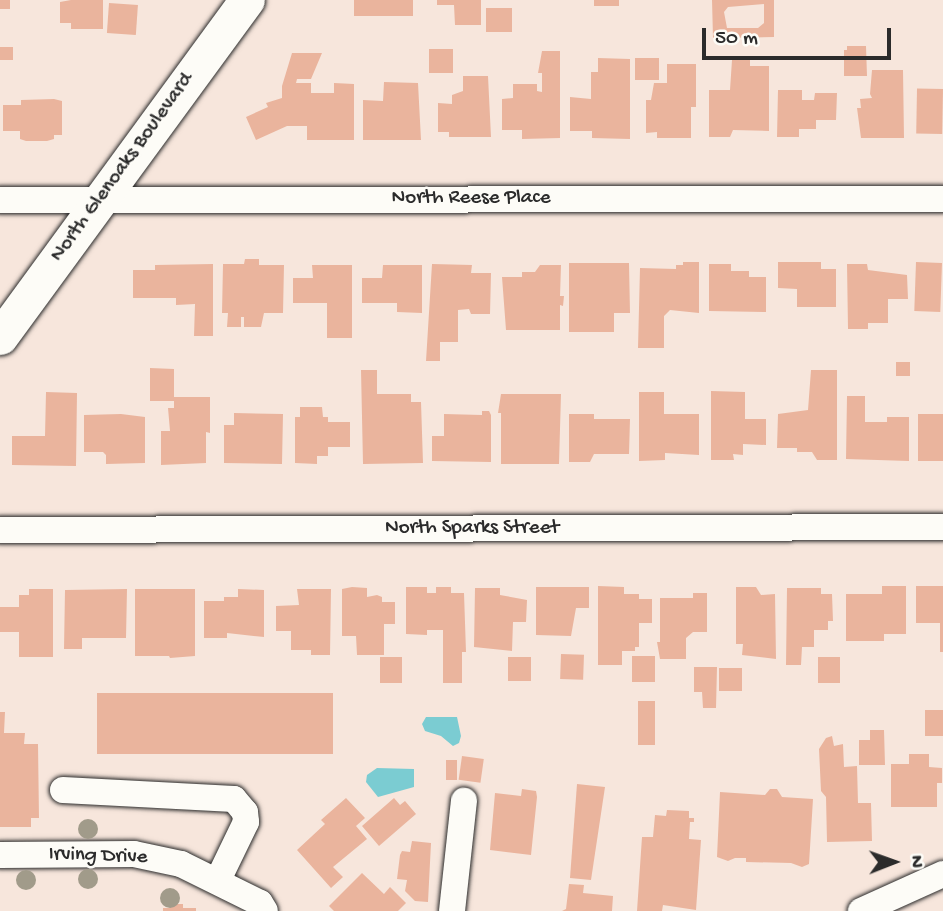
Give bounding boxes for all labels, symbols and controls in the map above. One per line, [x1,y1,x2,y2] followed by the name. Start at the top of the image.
[705,14,894,58] scale bar
[715,27,758,52] text: 50 m
[46,68,200,268] street label: North Glenoaks Boulevard
[392,186,550,212] street label: North Reese Place
[385,516,559,542] street label: North Sparks Street
[859,827,929,897] north arrow
[48,843,148,871] street label: Irving Drive
[904,855,927,868] text: N

